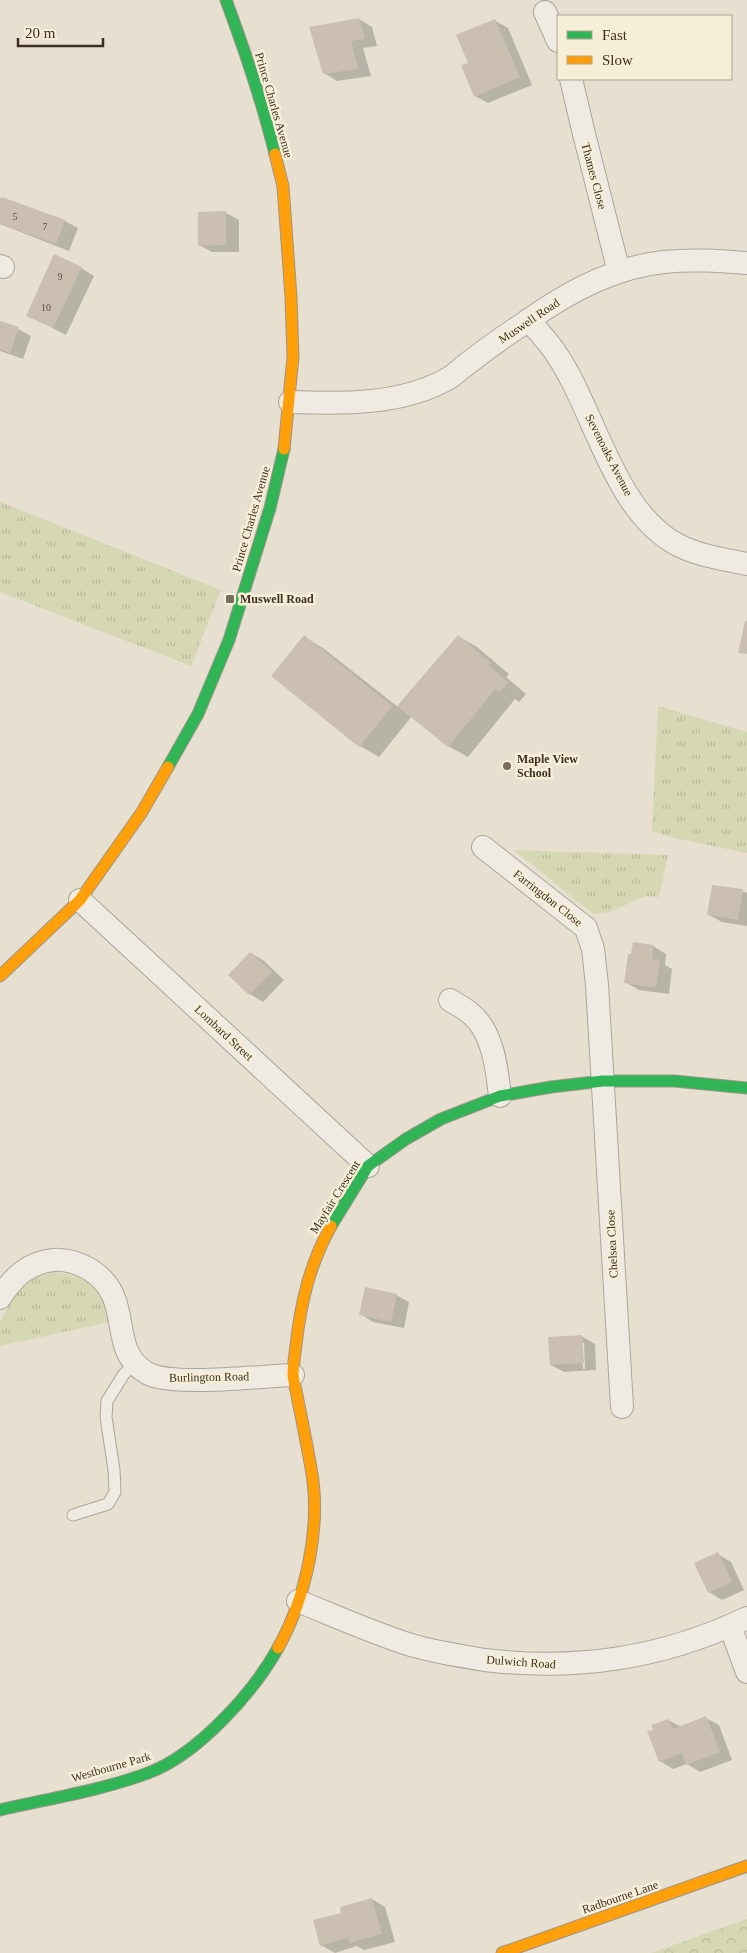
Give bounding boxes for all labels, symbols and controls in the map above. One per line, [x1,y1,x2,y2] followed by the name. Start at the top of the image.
[18,15,102,47] scale bar
[557,15,732,80] legend
[25,25,56,41] text: 20 m
[602,27,628,43] text: Fast
[252,51,296,159] street label: Prince Charles Avenue
[602,52,633,68] text: Slow
[578,141,610,211] street label: Thames Close
[13,211,18,222] house number: 5
[43,221,48,232] house number: 7
[58,271,63,282] house number: 9
[496,296,562,346] street label: Muswell Road
[41,302,51,313] house number: 10
[582,412,636,498] street label: Sevenoaks Avenue
[229,465,273,573] street label: Prince Charles Avenue
[240,592,314,606] place label: Muswell Road
[224,593,236,605] marker: Muswell Road
[517,752,578,780] place label: Maple View School
[501,760,513,772] marker: Maple View School
[511,867,585,929] street label: Farringdon Close
[192,1002,257,1064] street label: Lombard Street
[307,1157,363,1236] street label: Mayfair Crescent
[603,1210,621,1278] street label: Chelsea Close
[169,1369,249,1385] street label: Burlington Road
[486,1653,556,1671] street label: Dulwich Road
[70,1749,152,1785] street label: Westbourne Park
[580,1877,660,1917] street label: Radbourne Lane

